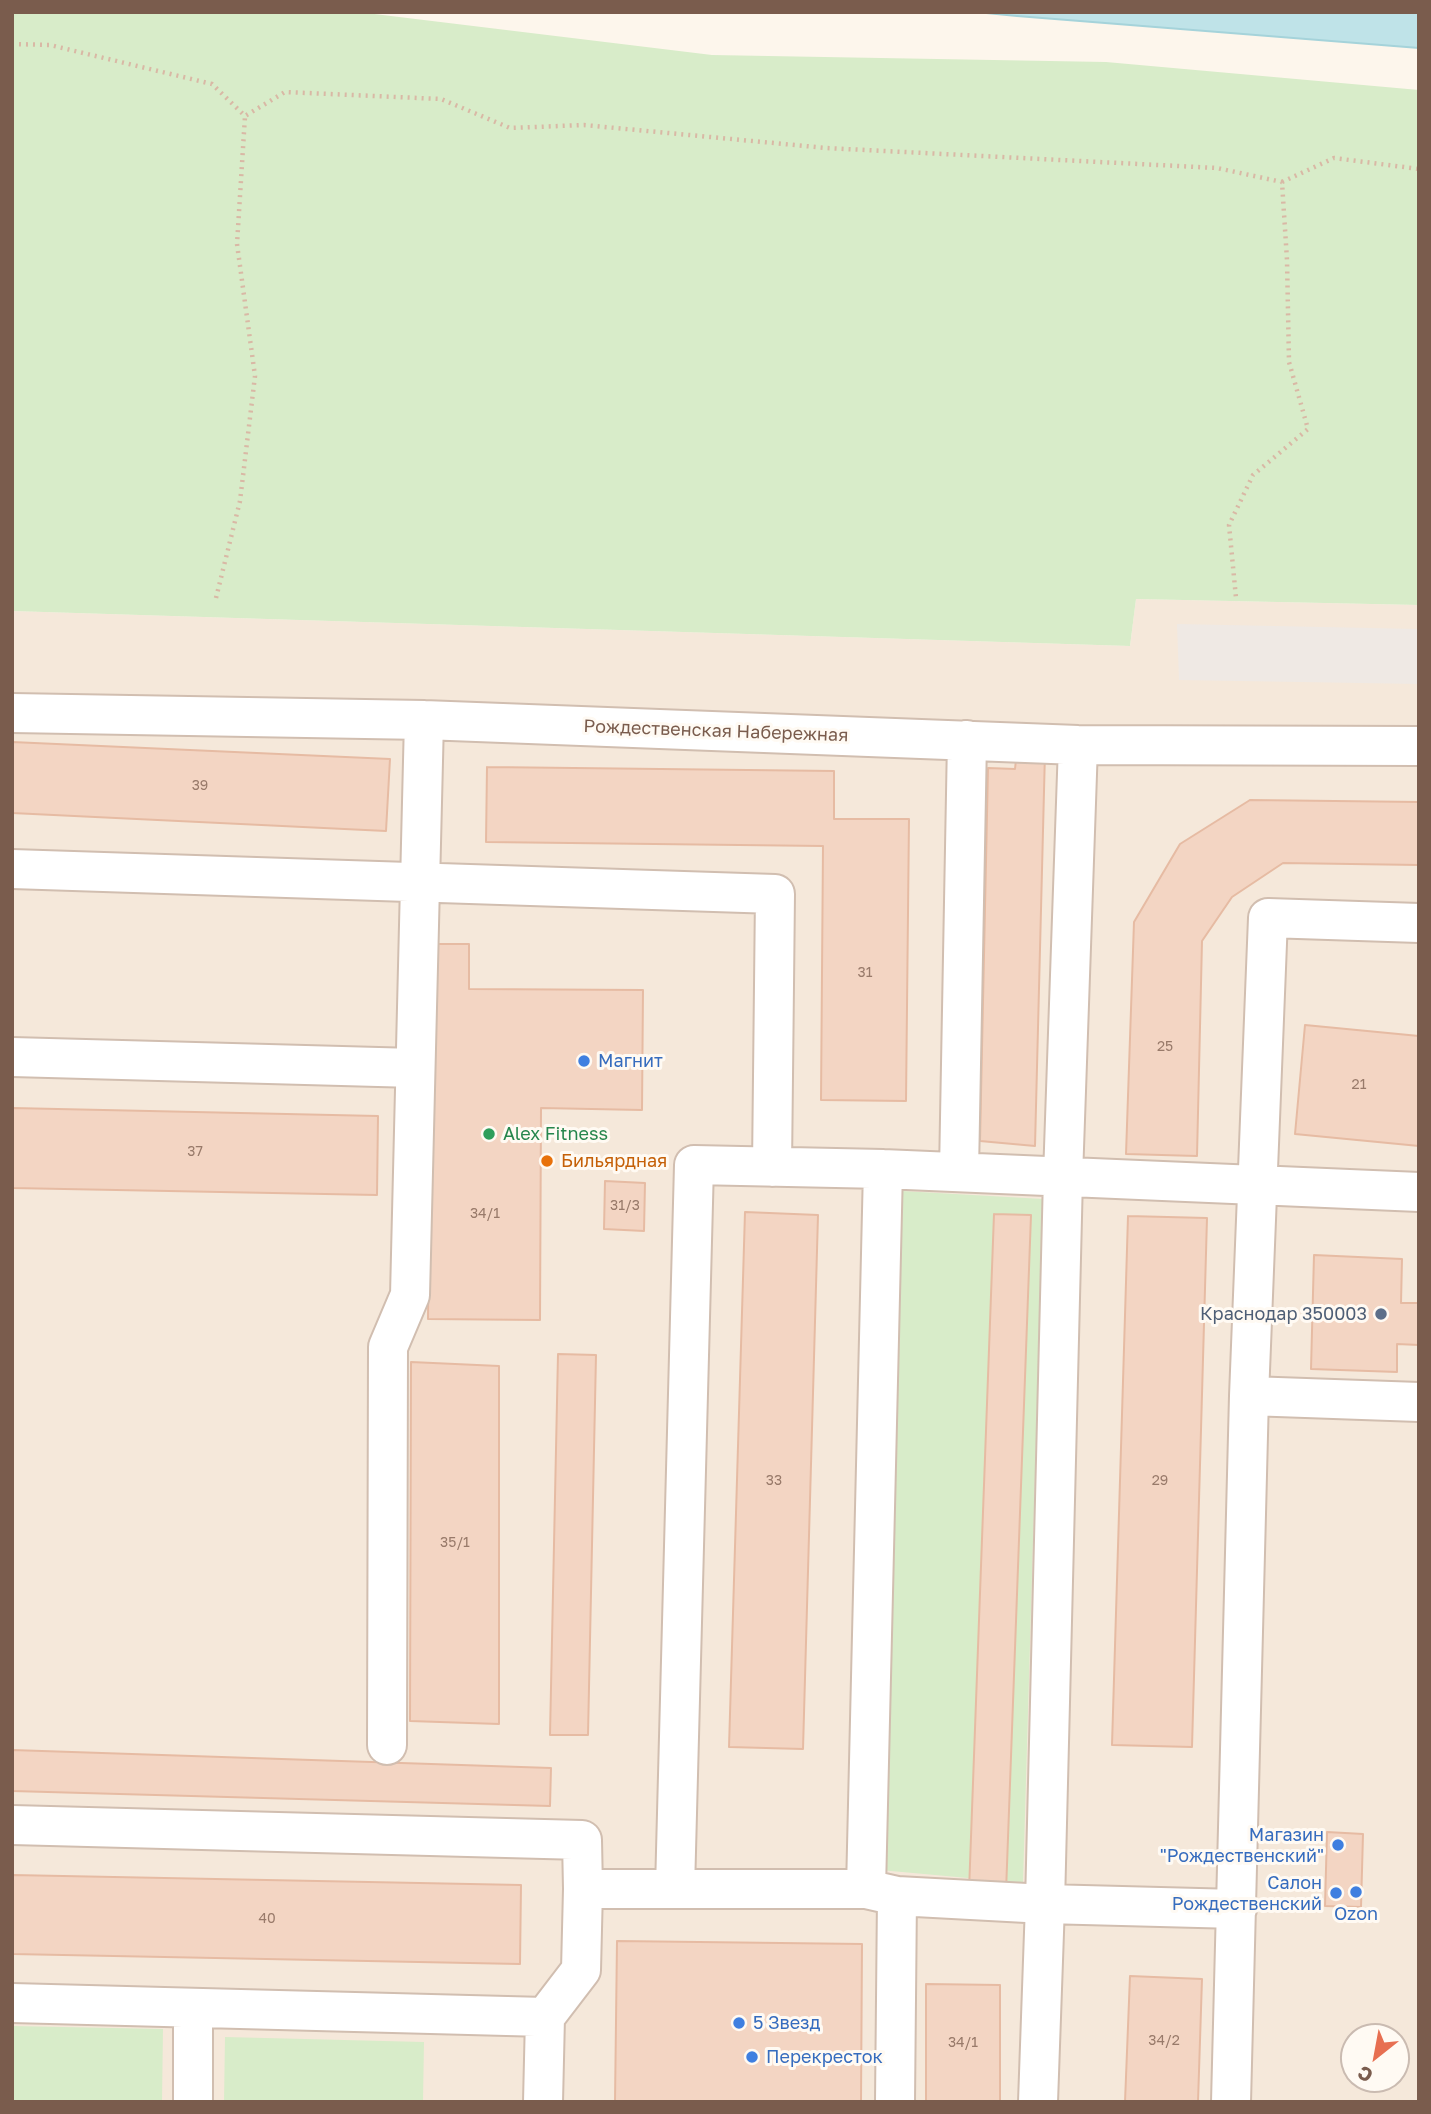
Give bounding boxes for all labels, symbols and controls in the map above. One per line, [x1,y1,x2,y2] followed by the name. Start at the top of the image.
[583,716,849,746] street label: Рождественская Набережная
[192,778,208,794] house number: 39
[858,965,872,981] house number: 31
[1157,1039,1173,1055] house number: 25
[598,1050,663,1072] place label: Магнит
[576,1053,592,1069] marker: Магнит
[1352,1077,1366,1093] house number: 21
[503,1123,608,1145] place label: Alex Fitness
[481,1126,497,1142] marker: Alex Fitness
[187,1144,203,1160] house number: 37
[561,1150,667,1172] place label: Бильярдная
[539,1153,555,1169] marker: Бильярдная
[610,1198,640,1214] house number: 31/3
[470,1206,500,1222] house number: 34/1
[1200,1303,1367,1325] place label: Краснодар 350003
[1373,1306,1389,1322] marker: Краснодар 350003
[766,1473,782,1489] house number: 33
[1152,1473,1168,1489] house number: 29
[440,1535,470,1551] house number: 35/1
[1160,1824,1324,1867] place label: Магазин "Рождественский"
[1330,1837,1346,1853] marker: Магазин "Рождественский"
[1172,1872,1322,1914] place label: Салон Рождественский
[1348,1884,1364,1900] marker: Ozon
[1328,1885,1344,1901] marker: Салон Рождественский
[1334,1903,1378,1925] place label: Ozon
[258,1911,276,1927] house number: 40
[753,2012,820,2034] place label: 5 Звезд
[731,2015,747,2031] marker: 5 Звезд
[1340,2023,1410,2093] north arrow
[1148,2033,1180,2049] house number: 34/2
[948,2035,978,2051] house number: 34/1
[766,2046,883,2068] place label: Перекресток
[744,2049,760,2065] marker: Перекресток
[1353,2061,1377,2088] text: С

